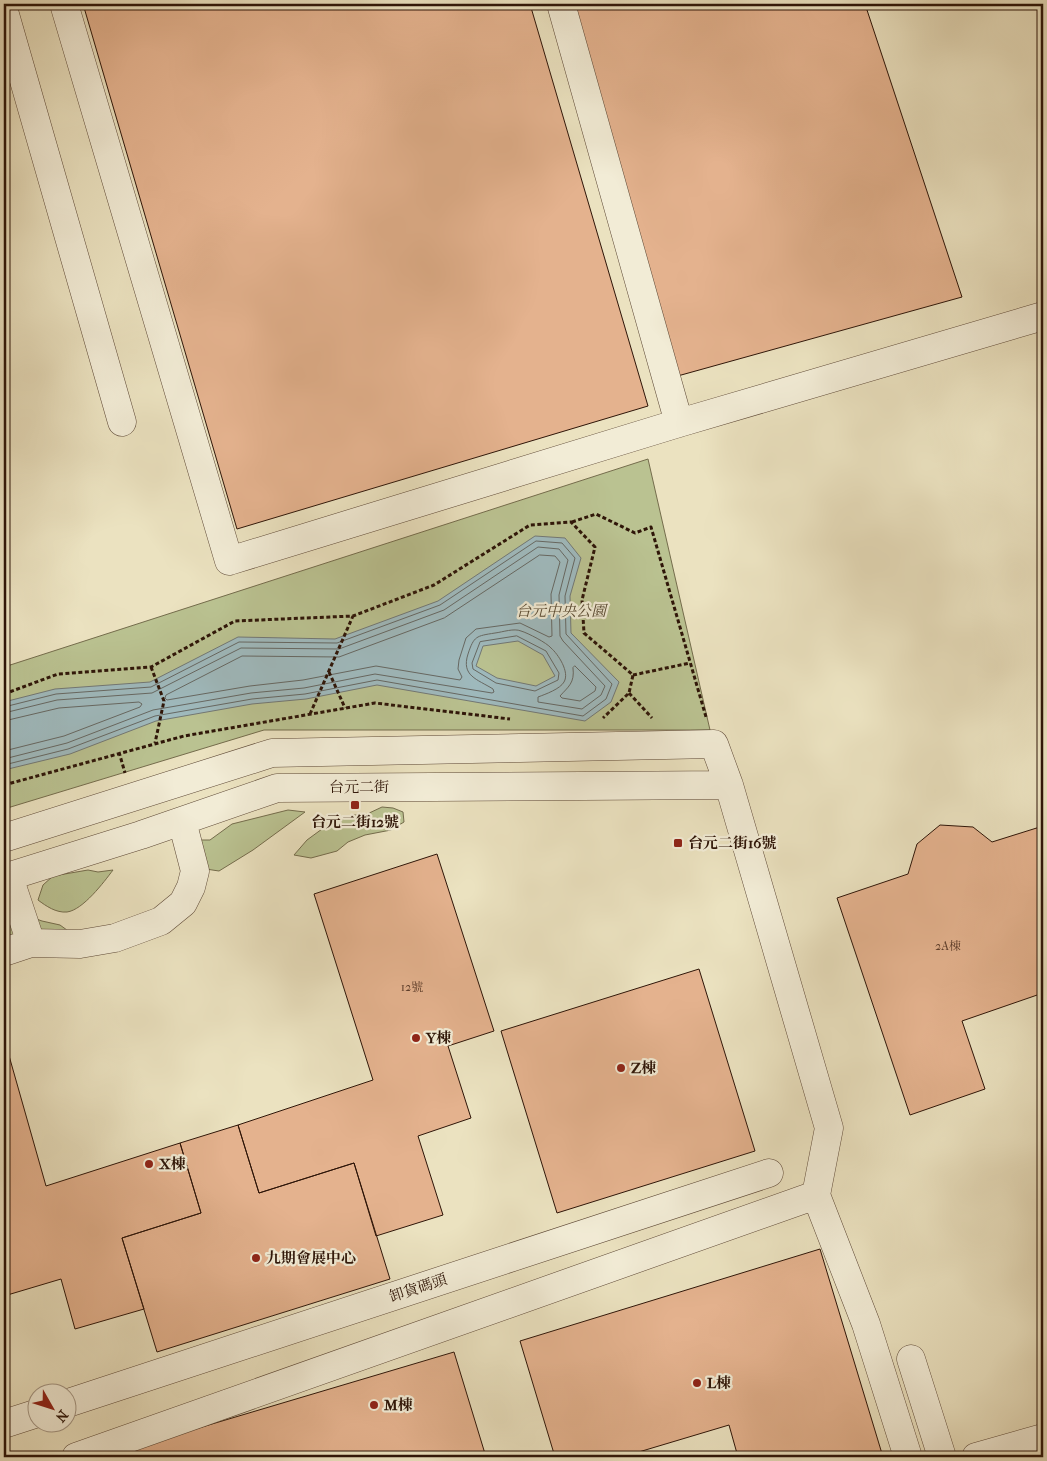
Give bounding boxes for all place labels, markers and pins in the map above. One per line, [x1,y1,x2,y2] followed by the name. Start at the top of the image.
[349,799,361,811] marker: 台元二街12號
[311,813,399,831] place label: 台元二街12號
[688,834,776,852] place label: 台元二街16號
[672,837,684,849] marker: 台元二街16號
[425,1029,451,1047] place label: Y棟
[410,1032,422,1044] marker: Y棟
[631,1059,656,1077] place label: Z棟
[615,1062,627,1074] marker: Z棟
[158,1155,186,1173] place label: X棟
[143,1158,155,1170] marker: X棟
[266,1249,356,1267] place label: 九期會展中心
[250,1252,262,1264] marker: 九期會展中心
[707,1374,731,1392] place label: L棟
[691,1377,703,1389] marker: L棟
[383,1396,413,1414] place label: M棟
[368,1399,380,1411] marker: M棟

